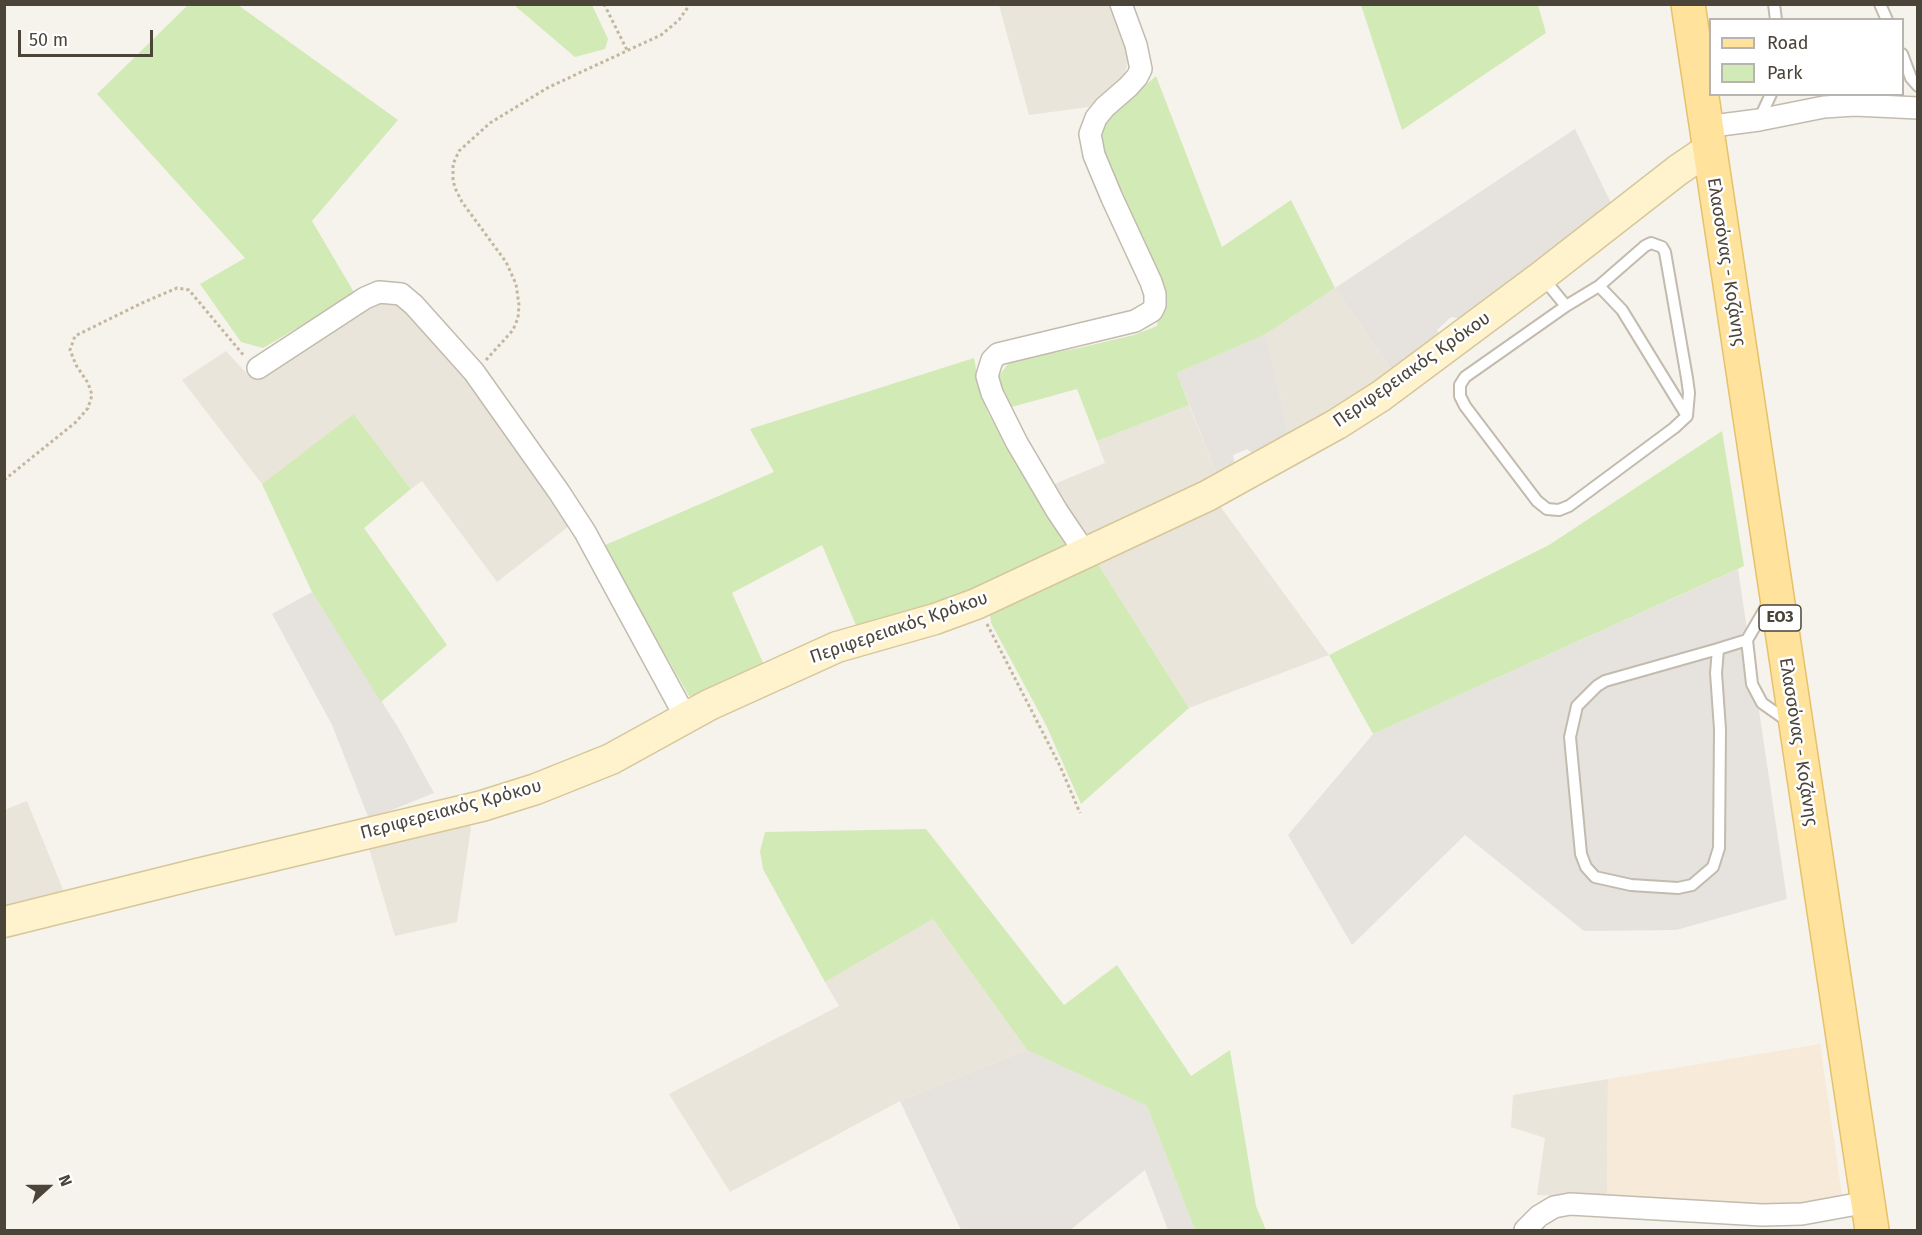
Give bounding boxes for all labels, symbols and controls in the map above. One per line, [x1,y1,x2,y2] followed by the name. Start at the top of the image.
[21,18,156,56] scale bar
[1709,18,1904,96] legend
[29,29,68,51] text: 50 m
[1767,32,1809,54] text: Road
[1767,62,1802,84] text: Park
[1702,176,1750,348] street label: Ελασσόνας - Κοζάνης
[1329,308,1495,432] street label: Περιφερειακός Κρόκου
[807,587,991,669] street label: Περιφερειακός Κρόκου
[1759,605,1801,631] road number: ΕΟ3
[1774,656,1822,828] street label: Ελασσόνας - Κοζάνης
[358,775,544,845] street label: Περιφερειακός Κρόκου
[18,1157,78,1217] north arrow
[54,1172,76,1189] text: N

